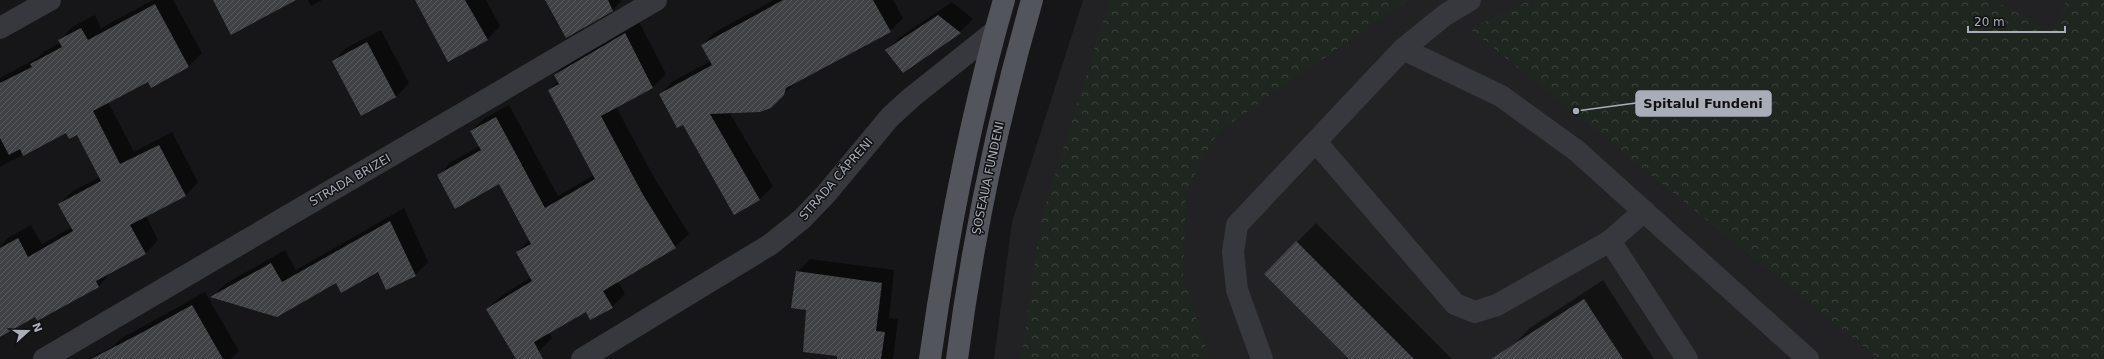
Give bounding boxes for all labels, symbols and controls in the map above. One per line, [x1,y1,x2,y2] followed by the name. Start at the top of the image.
[1968,8,2065,34] scale bar
[1974,15,2005,29] text: 20 m
[1636,91,1771,116] callout: Spitalul Fundeni
[1643,96,1763,111] text: Spitalul Fundeni
[969,120,1007,236] street label: ȘOSEAUA FUNDENI
[796,134,876,223] street label: STRADA CĂPRENI
[307,151,393,209] street label: STRADA BRIZEI
[8,311,48,351] north arrow
[29,321,45,334] text: N

